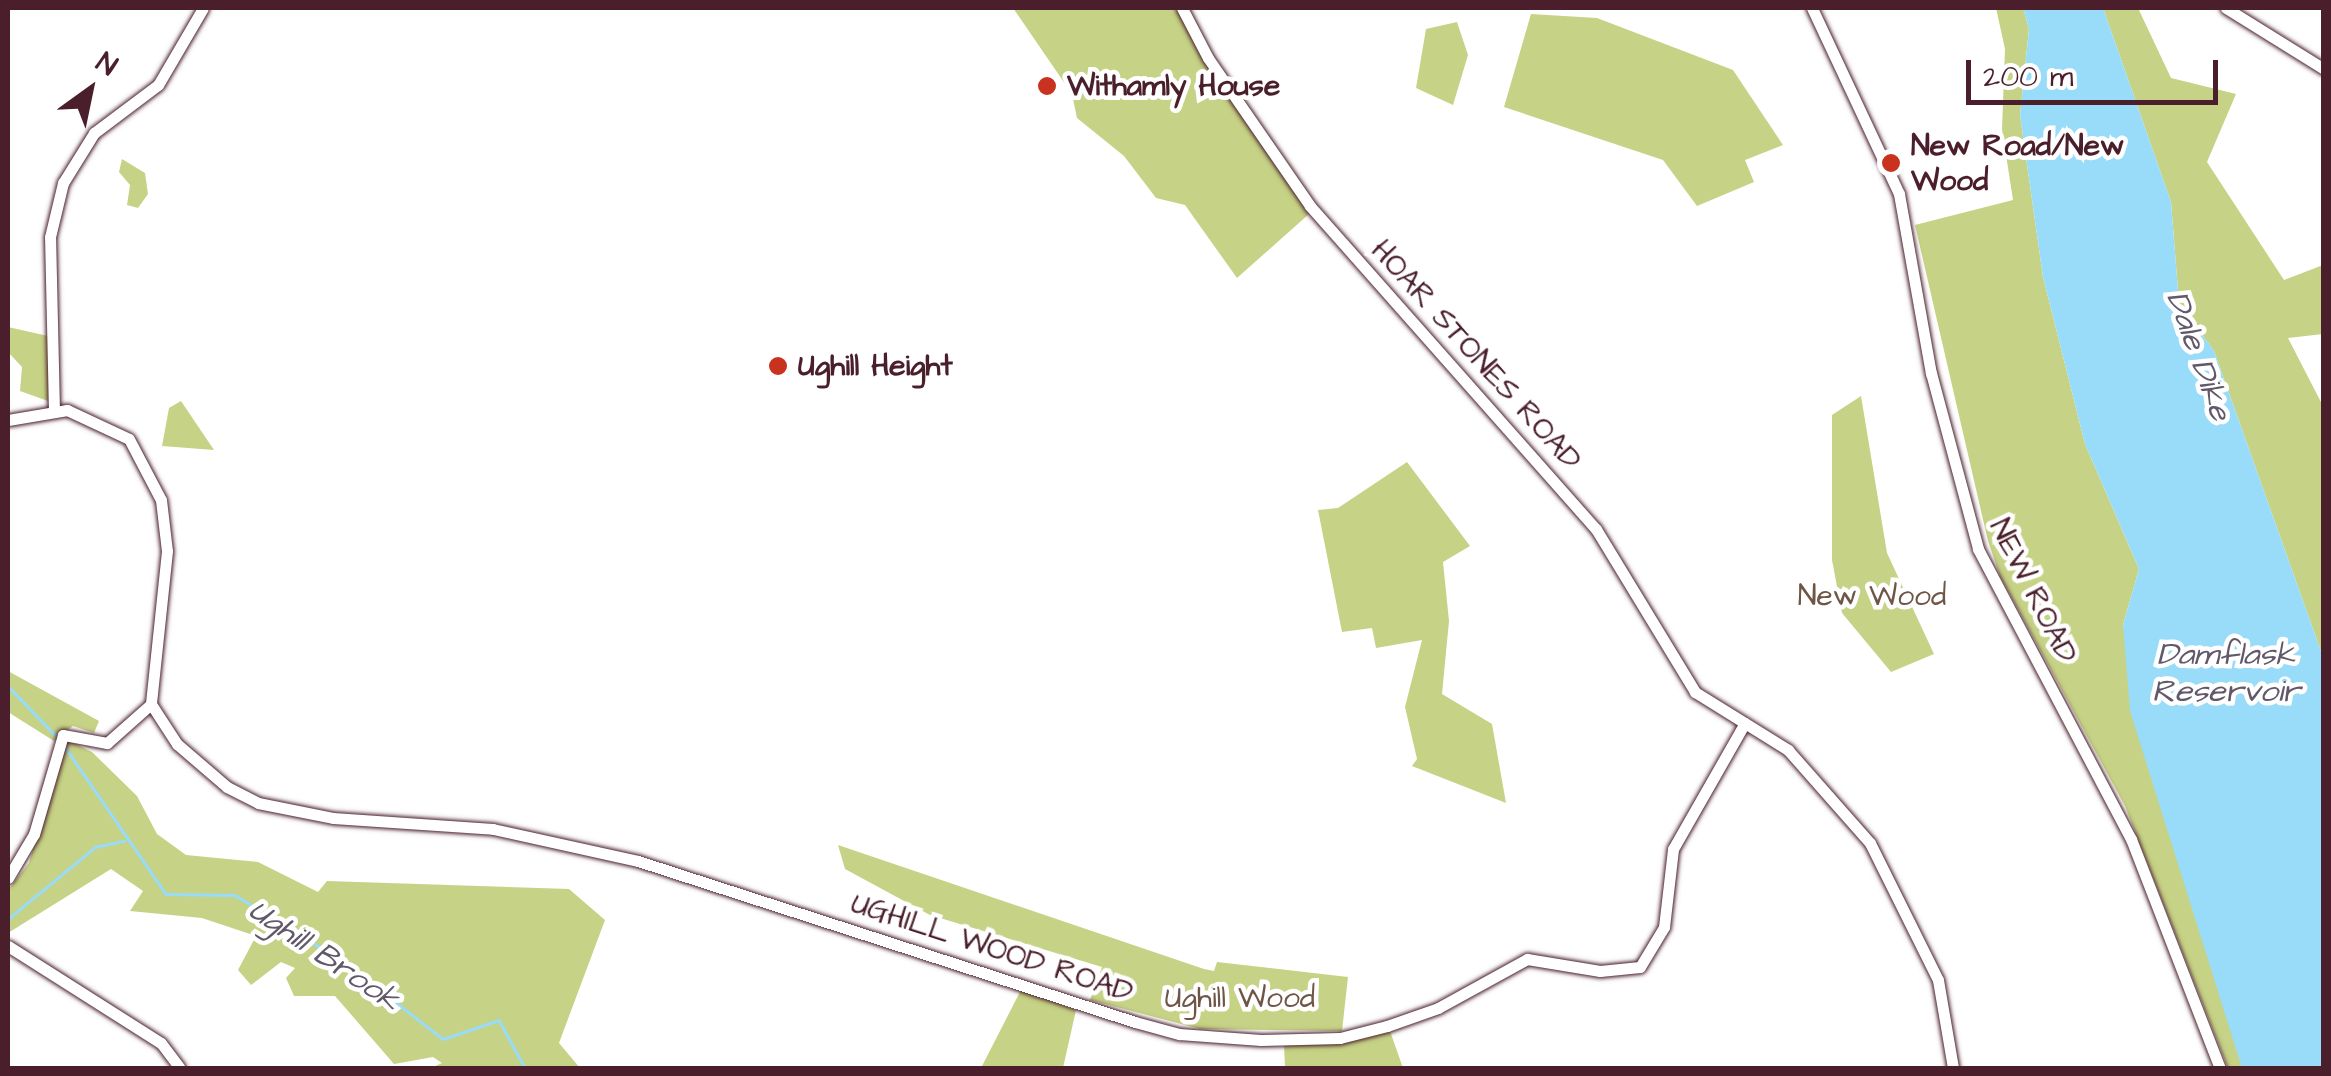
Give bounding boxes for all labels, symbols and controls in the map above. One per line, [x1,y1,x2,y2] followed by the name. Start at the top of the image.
[40,40,140,140] north arrow
[1971,40,2224,102] scale bar
[89,43,125,86] text: N
[1983,56,2073,98] text: 200 m
[1067,68,1280,104] place label: Withamly House
[1036,75,1058,97] marker: Withamly House
[1911,128,2124,198] place label: New Road/New Wood
[1880,152,1902,174] marker: New Road/New Wood
[1363,233,1589,477] street label: HOAR STONES ROAD
[2157,286,2239,426] water label: Dale Dike
[798,348,953,384] place label: Ughill Height
[767,355,789,377] marker: Ughill Height
[1981,513,2085,669] street label: NEW ROAD
[1798,578,1946,614] park label: New Wood
[2152,637,2300,712] water label: Damflask Reservoir
[847,885,1137,1011] street label: UGHILL WOOD ROAD
[241,891,407,1021] water label: Ughill Brook
[1165,980,1315,1016] park label: Ughill Wood

